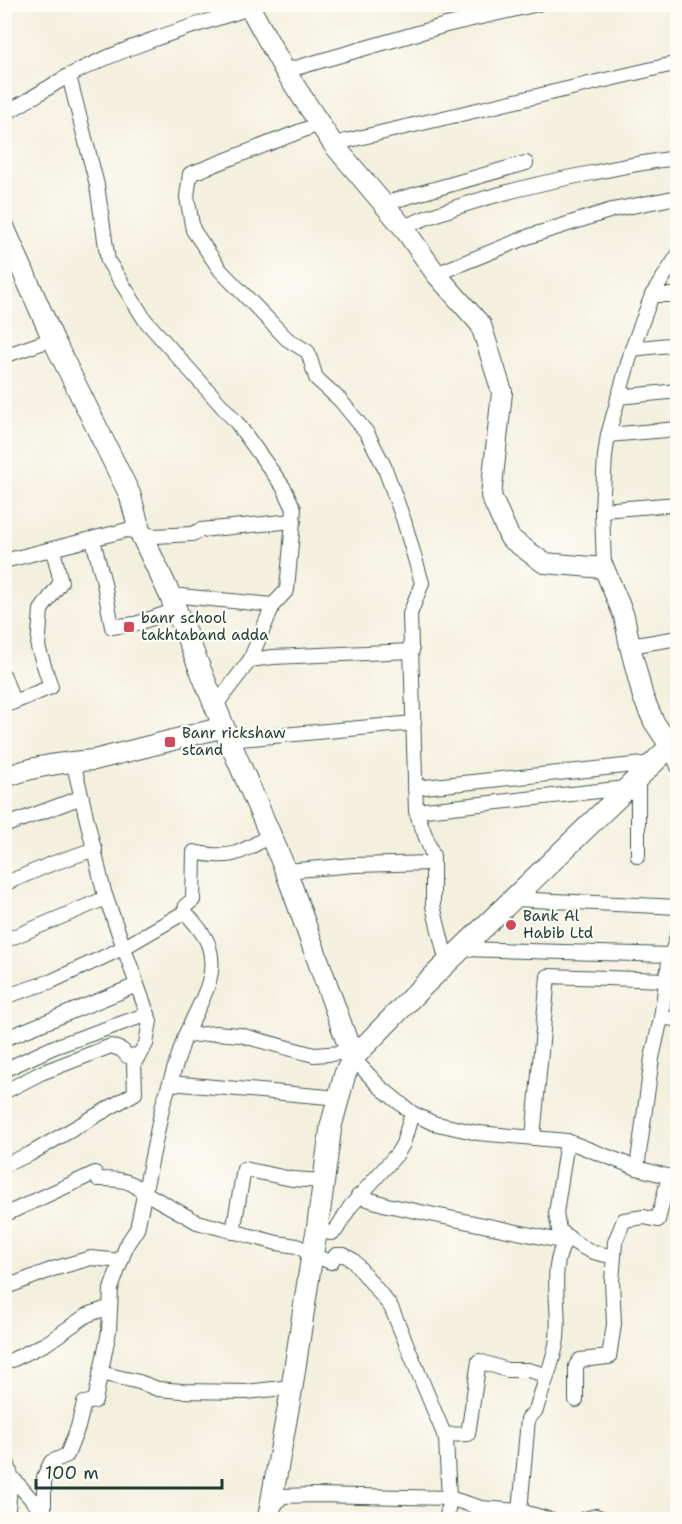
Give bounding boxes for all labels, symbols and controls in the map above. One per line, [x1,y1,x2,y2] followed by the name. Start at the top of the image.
[141,608,269,645] place label: banr school takhtaband adda
[122,620,136,634] marker: banr school takhtaband adda
[182,723,286,760] place label: Banr rickshaw stand
[163,735,177,749] marker: Banr rickshaw stand
[523,906,594,943] place label: Bank Al Habib Ltd
[504,918,518,932] marker: Bank Al Habib Ltd
[36,1452,222,1490] scale bar
[45,1461,99,1485] text: 100 m

